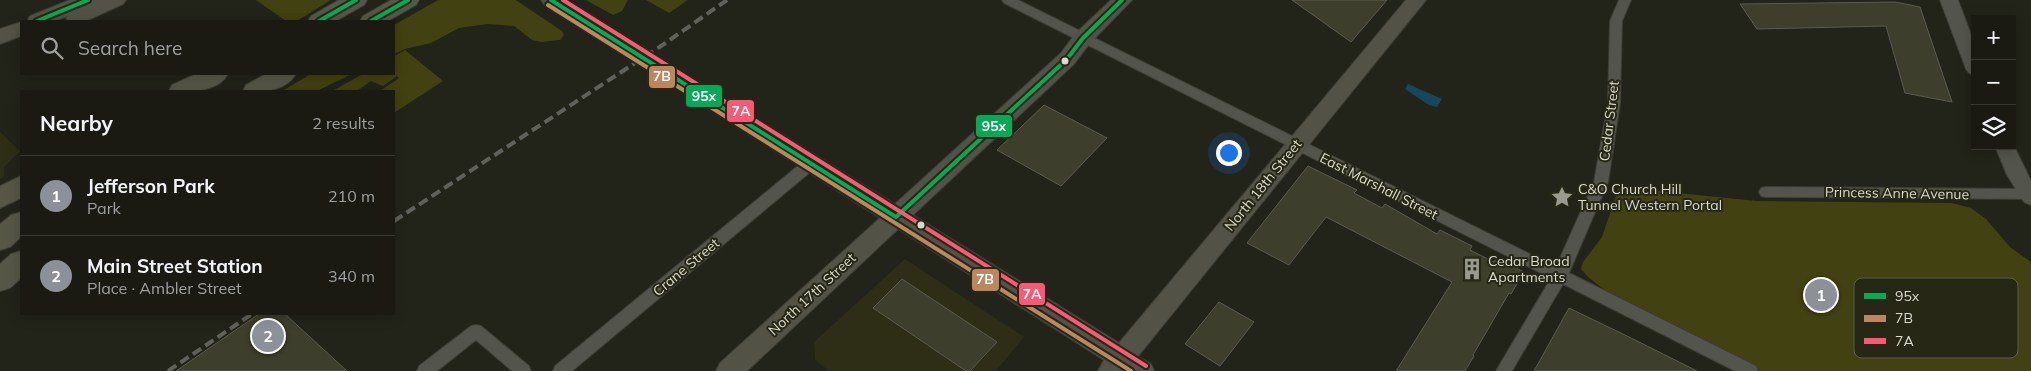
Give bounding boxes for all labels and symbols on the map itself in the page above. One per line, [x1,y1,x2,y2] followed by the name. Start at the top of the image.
[1060,56,1070,66] unlabelled marker
[648,65,676,89] line badge: 7B
[653,67,671,85] text: 7B
[1595,80,1623,162] street label: Cedar Street
[685,84,723,108] line badge: 95x
[692,87,717,105] text: 95x
[726,99,755,123] line badge: 7A
[732,102,751,120] text: 7A
[975,114,1013,138] line badge: 95x
[982,117,1007,135] text: 95x
[1220,135,1306,235] street label: North 18th Street
[1216,140,1242,166] your location
[1317,148,1441,224] street label: East Marshall Street
[1578,180,1722,214] place label: C&O Church Hill Tunnel Western Portal
[1825,183,1969,203] street label: Princess Anne Avenue
[1549,184,1575,210] place icon: C&O Church Hill Tunnel Western Portal
[916,220,926,230] unlabelled marker
[649,234,723,300] street label: Crane Street
[765,249,860,339] street label: North 17th Street
[1488,252,1570,286] place label: Cedar Broad Apartments
[1459,256,1485,282] building icon: Cedar Broad Apartments
[971,268,1000,292] line badge: 7B
[976,270,994,288] text: 7B
[1805,276,1837,314] pin: 1
[1854,278,2018,358] legend
[1018,282,1046,306] line badge: 7A
[1023,285,1042,303] text: 7A
[1895,287,1920,305] text: 95x
[1895,309,1913,327] text: 7B
[252,317,284,355] pin: 2
[1895,332,1914,350] text: 7A

